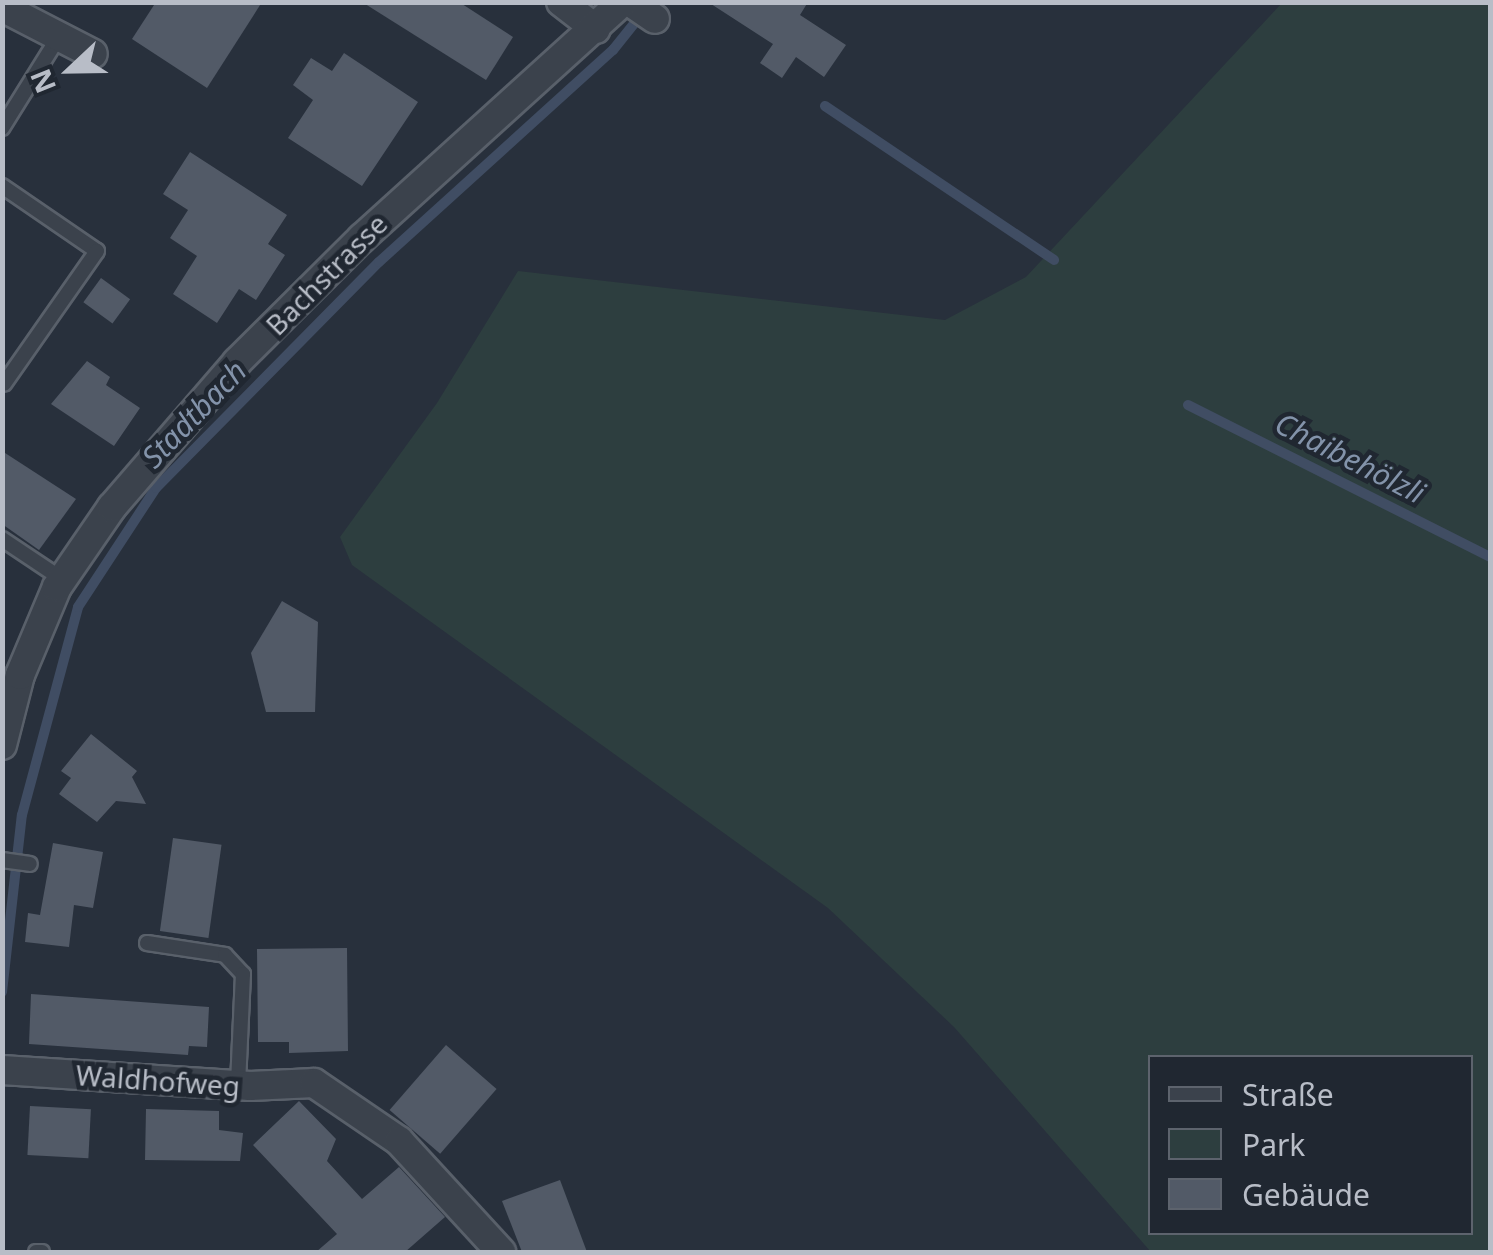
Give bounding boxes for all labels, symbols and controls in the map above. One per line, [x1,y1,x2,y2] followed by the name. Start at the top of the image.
[20,20,120,120] north arrow
[20,64,64,99] text: N
[258,206,394,342] street label: Bachstrasse
[134,353,254,475] water label: Stadtbach
[1269,405,1431,511] water label: Chaibehölzli
[1148,1055,1473,1235] legend
[75,1058,241,1102] street label: Waldhofweg
[1242,1074,1334,1115] text: Straße
[1242,1124,1305,1165] text: Park
[1242,1174,1370,1215] text: Gebäude

